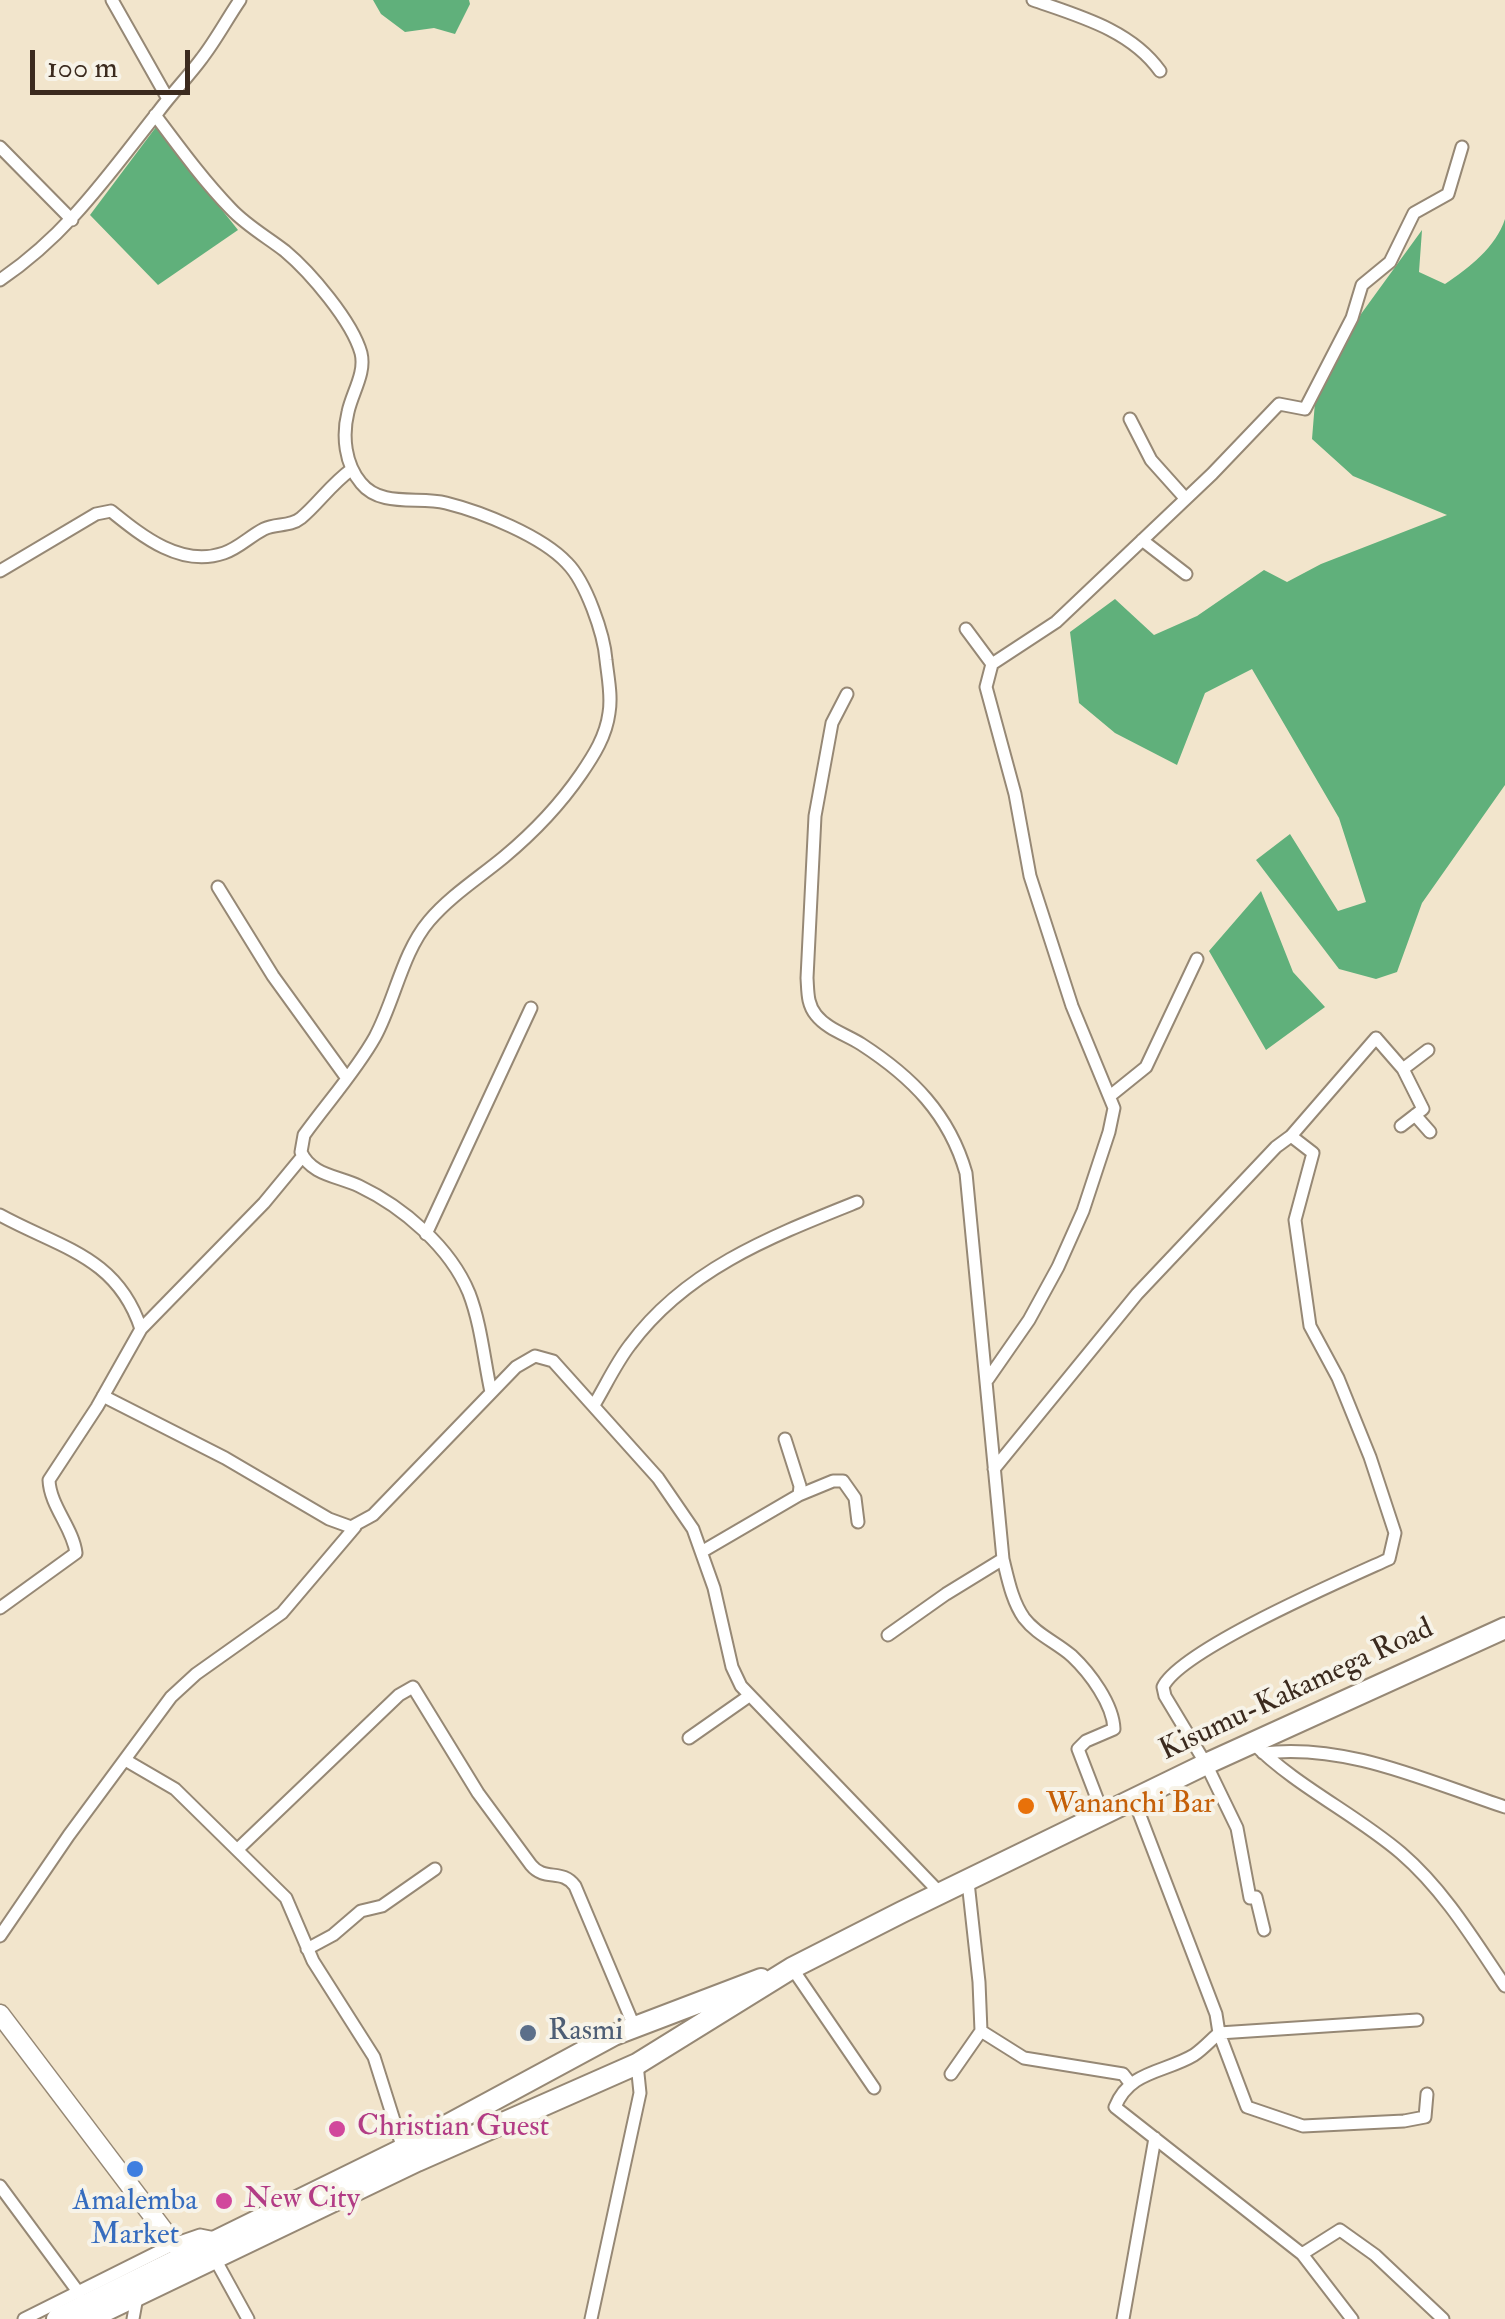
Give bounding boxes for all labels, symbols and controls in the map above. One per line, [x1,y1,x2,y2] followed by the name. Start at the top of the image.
[35,30,195,92] scale bar
[47,49,118,86] text: 100 m
[1155,1612,1439,1770] street label: Kisumu-Kakamega Road
[1046,1788,1215,1824] place label: Wananchi Bar
[1015,1795,1037,1817] marker: Wananchi Bar
[548,2015,623,2051] place label: Rasmi
[517,2022,539,2044] marker: Rasmi
[357,2111,549,2147] place label: Christian Guest
[326,2118,348,2140] marker: Christian Guest
[124,2158,146,2180] marker: Amalemba Market
[244,2183,360,2219] place label: New City
[73,2185,197,2256] place label: Amalemba Market
[213,2190,235,2212] marker: New City

